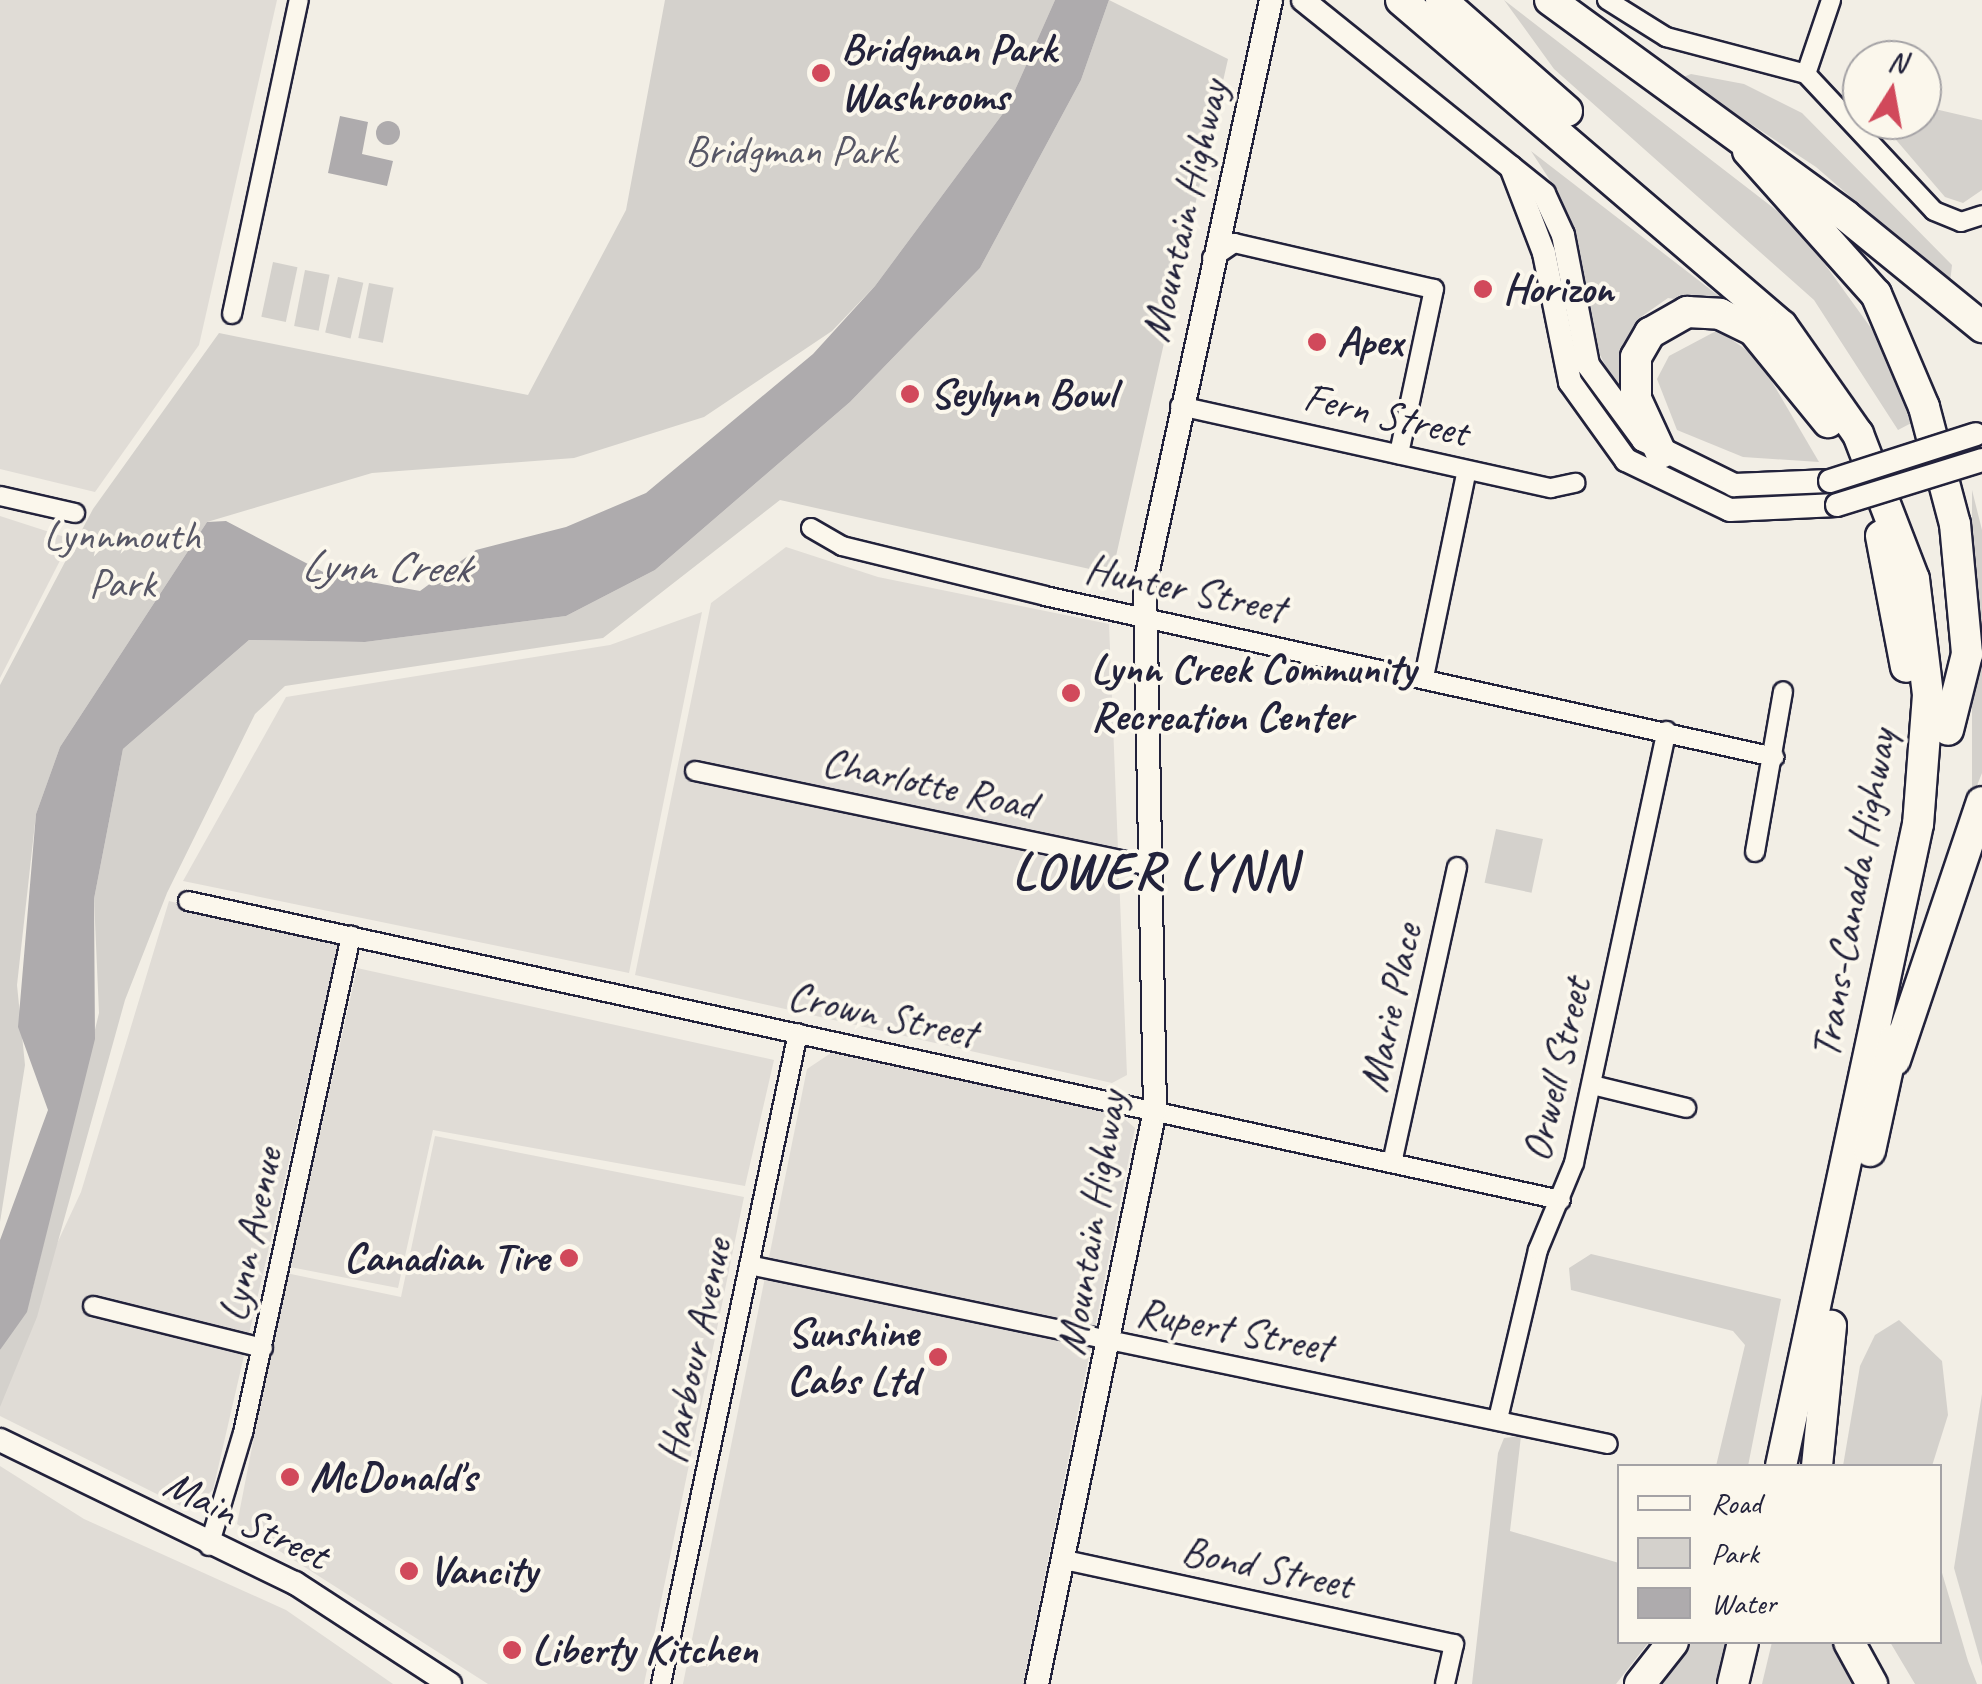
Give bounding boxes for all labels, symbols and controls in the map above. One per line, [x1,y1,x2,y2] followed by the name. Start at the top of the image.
[841,24,1057,122] place label: Bridgman Park Washrooms
[1842,40,1942,140] north arrow
[1886,43,1909,81] text: N
[810,62,832,84] marker: Bridgman Park Washrooms
[1130,76,1240,346] street label: Mountain Highway
[685,126,897,176] park label: Bridgman Park
[1503,264,1613,314] place label: Horizon
[1472,278,1494,300] marker: Horizon
[1337,317,1403,367] place label: Apex
[1306,331,1328,353] marker: Apex
[930,369,1115,419] place label: Seylynn Bowl
[1299,372,1473,458] street label: Fern Street
[899,383,921,405] marker: Seylynn Bowl
[44,511,200,610] park label: Lynnmouth Park
[300,539,470,595] water label: Lynn Creek
[1081,543,1289,635] street label: Hunter Street
[1091,644,1416,742] place label: Lynn Creek Community Recreation Center
[1060,682,1082,704] marker: Lynn Creek Community Recreation Center
[1800,726,1908,1062] street label: Trans-Canada Highway
[818,737,1040,831] street label: Charlotte Road
[1014,841,1296,903] district label: LOWER LYNN
[1349,920,1433,1096] street label: Marie Place
[783,970,981,1060] street label: Crown Street
[1511,973,1603,1167] street label: Orwell Street
[1046,1088,1138,1358] street label: Mountain Highway
[208,1144,294,1326] street label: Lynn Avenue
[344,1233,549,1283] place label: Canadian Tire
[647,1234,743,1468] street label: Harbour Avenue
[558,1247,580,1269] marker: Canadian Tire
[1132,1286,1336,1374] street label: Rupert Street
[787,1308,918,1406] place label: Sunshine Cabs Ltd
[927,1346,949,1368] marker: Sunshine Cabs Ltd
[310,1452,476,1502] place label: McDonald's
[155,1459,337,1581] street label: Main Street
[1617,1464,1942,1644] legend
[279,1466,301,1488] marker: McDonald's
[1711,1484,1761,1522] text: Road
[1177,1525,1357,1611] street label: Bond Street
[1711,1534,1759,1572] text: Park
[429,1546,537,1596] place label: Vancity
[398,1560,420,1582] marker: Vancity
[1711,1584,1776,1622] text: Water
[532,1625,756,1675] place label: Liberty Kitchen
[501,1639,523,1661] marker: Liberty Kitchen

